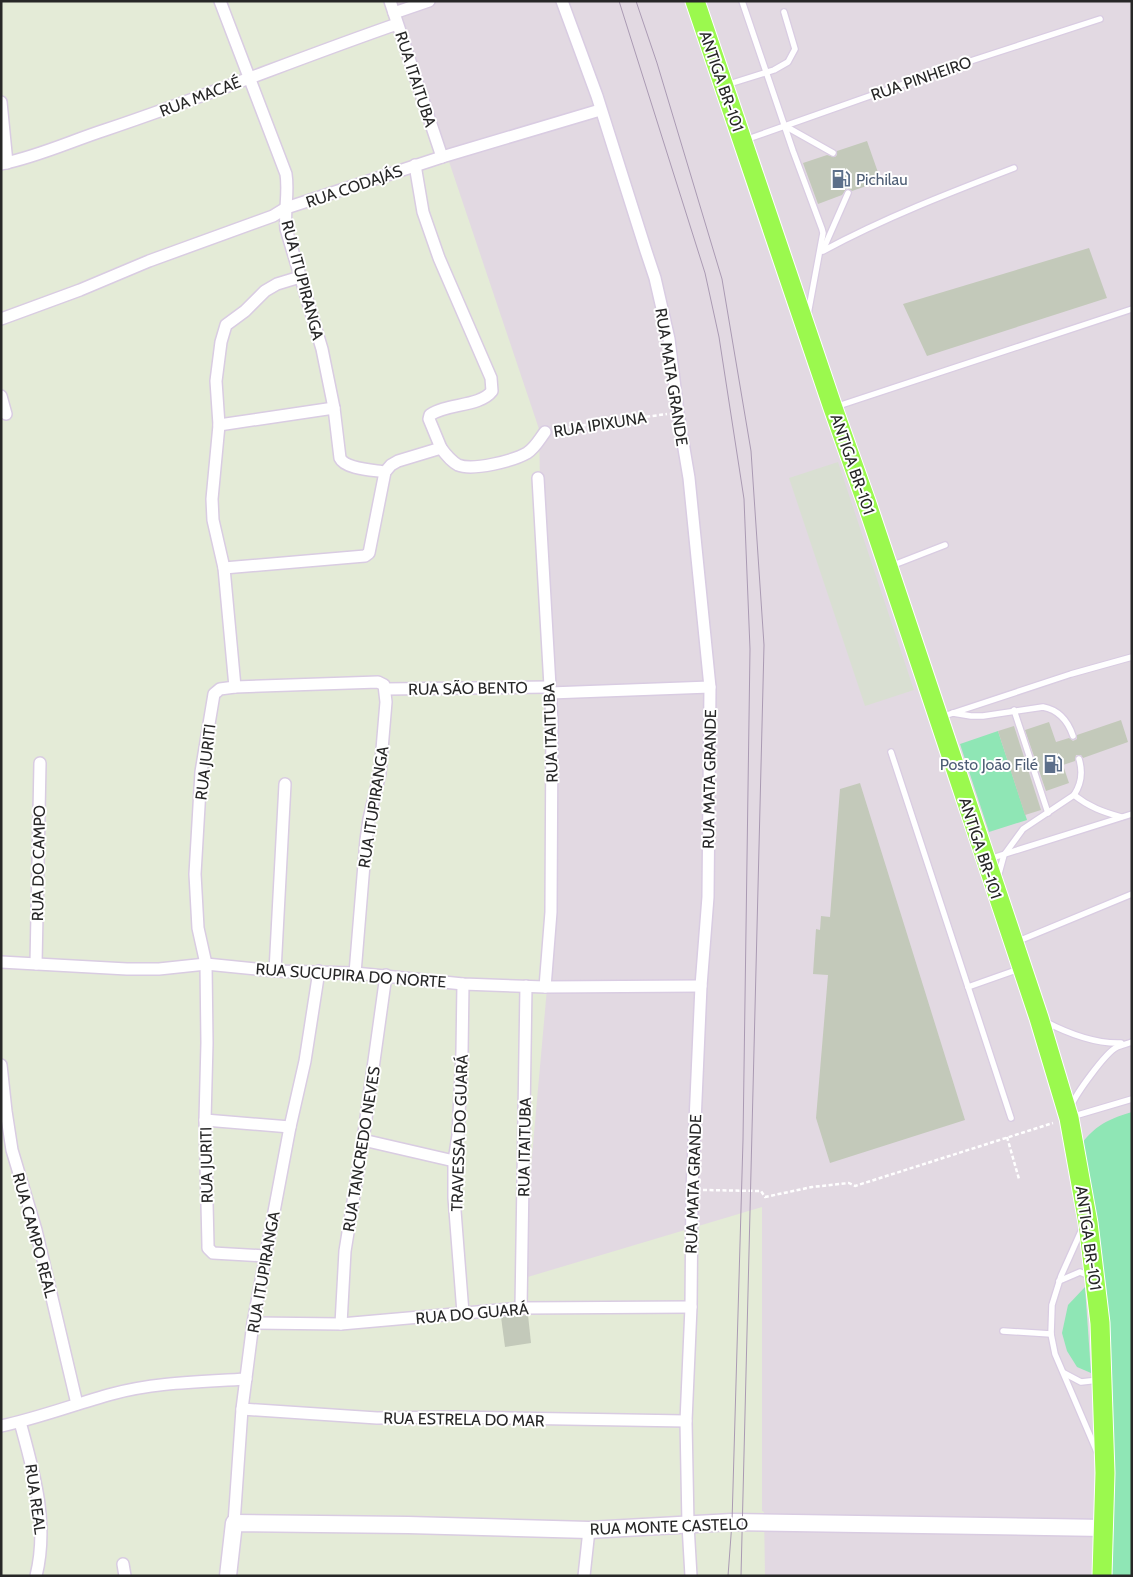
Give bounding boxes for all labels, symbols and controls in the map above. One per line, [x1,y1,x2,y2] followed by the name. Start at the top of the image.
[695,28,748,134] street label: ANTIGA BR-101
[391,29,440,130] street label: RUA ITAITUBA
[868,52,974,105] street label: RUA PINHEIRO
[157,72,244,121] street label: RUA MACAÉ
[303,161,405,212] street label: RUA CODAJÁS
[830,168,852,190] fuel station icon: Pichilau
[856,170,908,189] place label: Pichilau
[277,218,328,342] street label: RUA ITUPIRANGA
[651,307,692,448] street label: RUA MATA GRANDE
[552,408,648,441] street label: RUA IPIXUNA
[826,411,879,517] street label: ANTIGA BR-101
[408,678,528,699] street label: RUA SÃO BENTO
[539,683,562,783] street label: RUA ITAITUBA
[699,709,720,849] street label: RUA MATA GRANDE
[191,723,220,801] street label: RUA JURITI
[354,745,393,869] street label: RUA ITUPIRANGA
[1042,753,1064,775] fuel station icon: Posto João Filé
[940,755,1038,774] place label: Posto João Filé
[955,795,1006,901] street label: ANTIGA BR-101
[28,805,49,921] street label: RUA DO CAMPO
[255,959,447,992] street label: RUA SUCUPIRA DO NORTE
[447,1054,472,1212] street label: TRAVESSA DO GUARÁ
[339,1065,384,1233] street label: RUA TANCREDO NEVES
[514,1097,535,1197] street label: RUA ITAITUBA
[682,1114,705,1254] street label: RUA MATA GRANDE
[196,1127,217,1203] street label: RUA JURITI
[9,1171,60,1300] street label: RUA CAMPO REAL
[1072,1185,1105,1292] street label: ANTIGA BR-101
[243,1210,284,1334] street label: RUA ITUPIRANGA
[415,1299,530,1328] street label: RUA DO GUARÁ
[383,1409,545,1430] street label: RUA ESTRELA DO MAR
[21,1463,50,1535] street label: RUA REAL
[590,1514,748,1539] street label: RUA MONTE CASTELO

